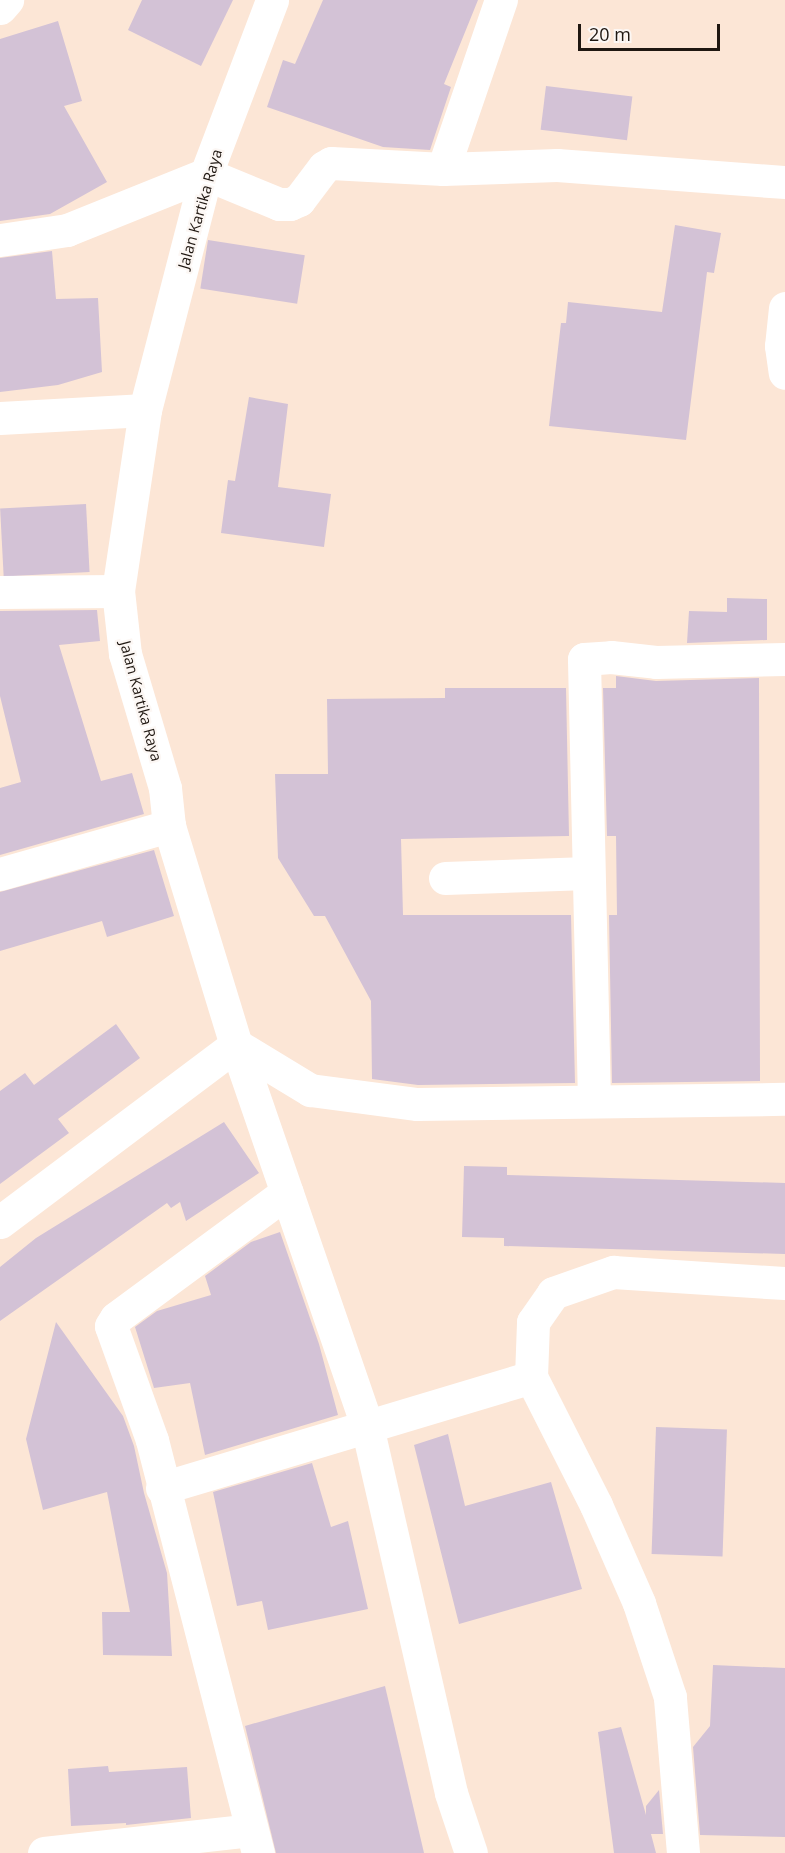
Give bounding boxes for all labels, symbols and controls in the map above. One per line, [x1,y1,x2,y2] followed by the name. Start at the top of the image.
[581,12,724,50] scale bar
[589,22,631,46] text: 20 m
[174,147,226,271] street label: Jalan Kartika Raya
[116,639,166,763] street label: Jalan Kartika Raya

